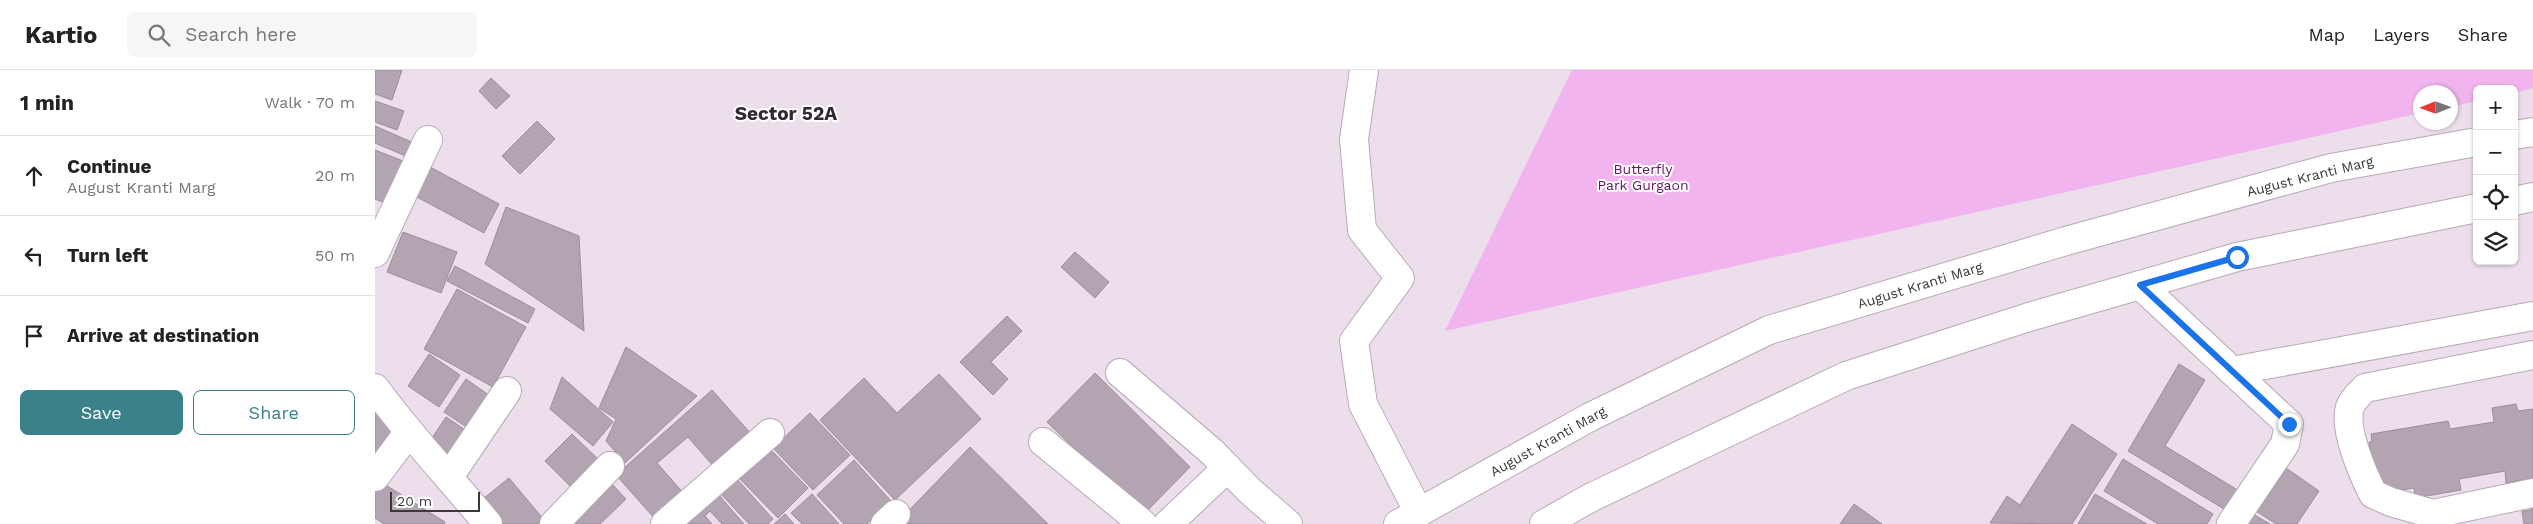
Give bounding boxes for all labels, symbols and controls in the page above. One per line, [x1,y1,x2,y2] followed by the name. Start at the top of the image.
[127,12,477,57] search box
[25,21,97,49] text: Kartio
[145,21,173,49] icon: search
[185,23,297,46] text: Search here
[2308,24,2345,45] text: Map
[2373,24,2430,45] text: Layers
[2458,24,2508,45] text: Share
[2413,85,2458,130] north arrow
[2473,85,2518,265] map controls
[2473,85,2518,130] button: +
[20,90,74,115] text: 1 min
[264,93,355,112] text: Walk · 70 m
[735,102,837,125] district label: Sector 52A
[2473,130,2518,175] button: −
[2245,152,2376,199] street label: August Kranti Marg
[67,155,151,178] text: Continue
[1597,161,1689,193] park label: Butterfly Park Gurgaon
[20,162,48,190] icon: ahead
[315,166,355,185] text: 20 m
[2473,175,2518,220] button: locate
[67,178,216,197] text: August Kranti Marg
[2473,220,2518,265] button: layers
[20,242,48,270] icon: left
[67,244,148,267] text: Turn left
[315,246,355,265] text: 50 m
[2226,246,2249,269] route start
[1855,258,1985,312] street label: August Kranti Marg
[20,322,48,350] icon: arrive
[67,324,259,347] text: Arrive at destination
[20,390,183,435] button: Save
[193,390,355,435] button: Share
[1487,402,1609,480] street label: August Kranti Marg
[2278,413,2301,436] route end
[390,489,480,512] scale bar
[397,493,432,509] text: 20 m

